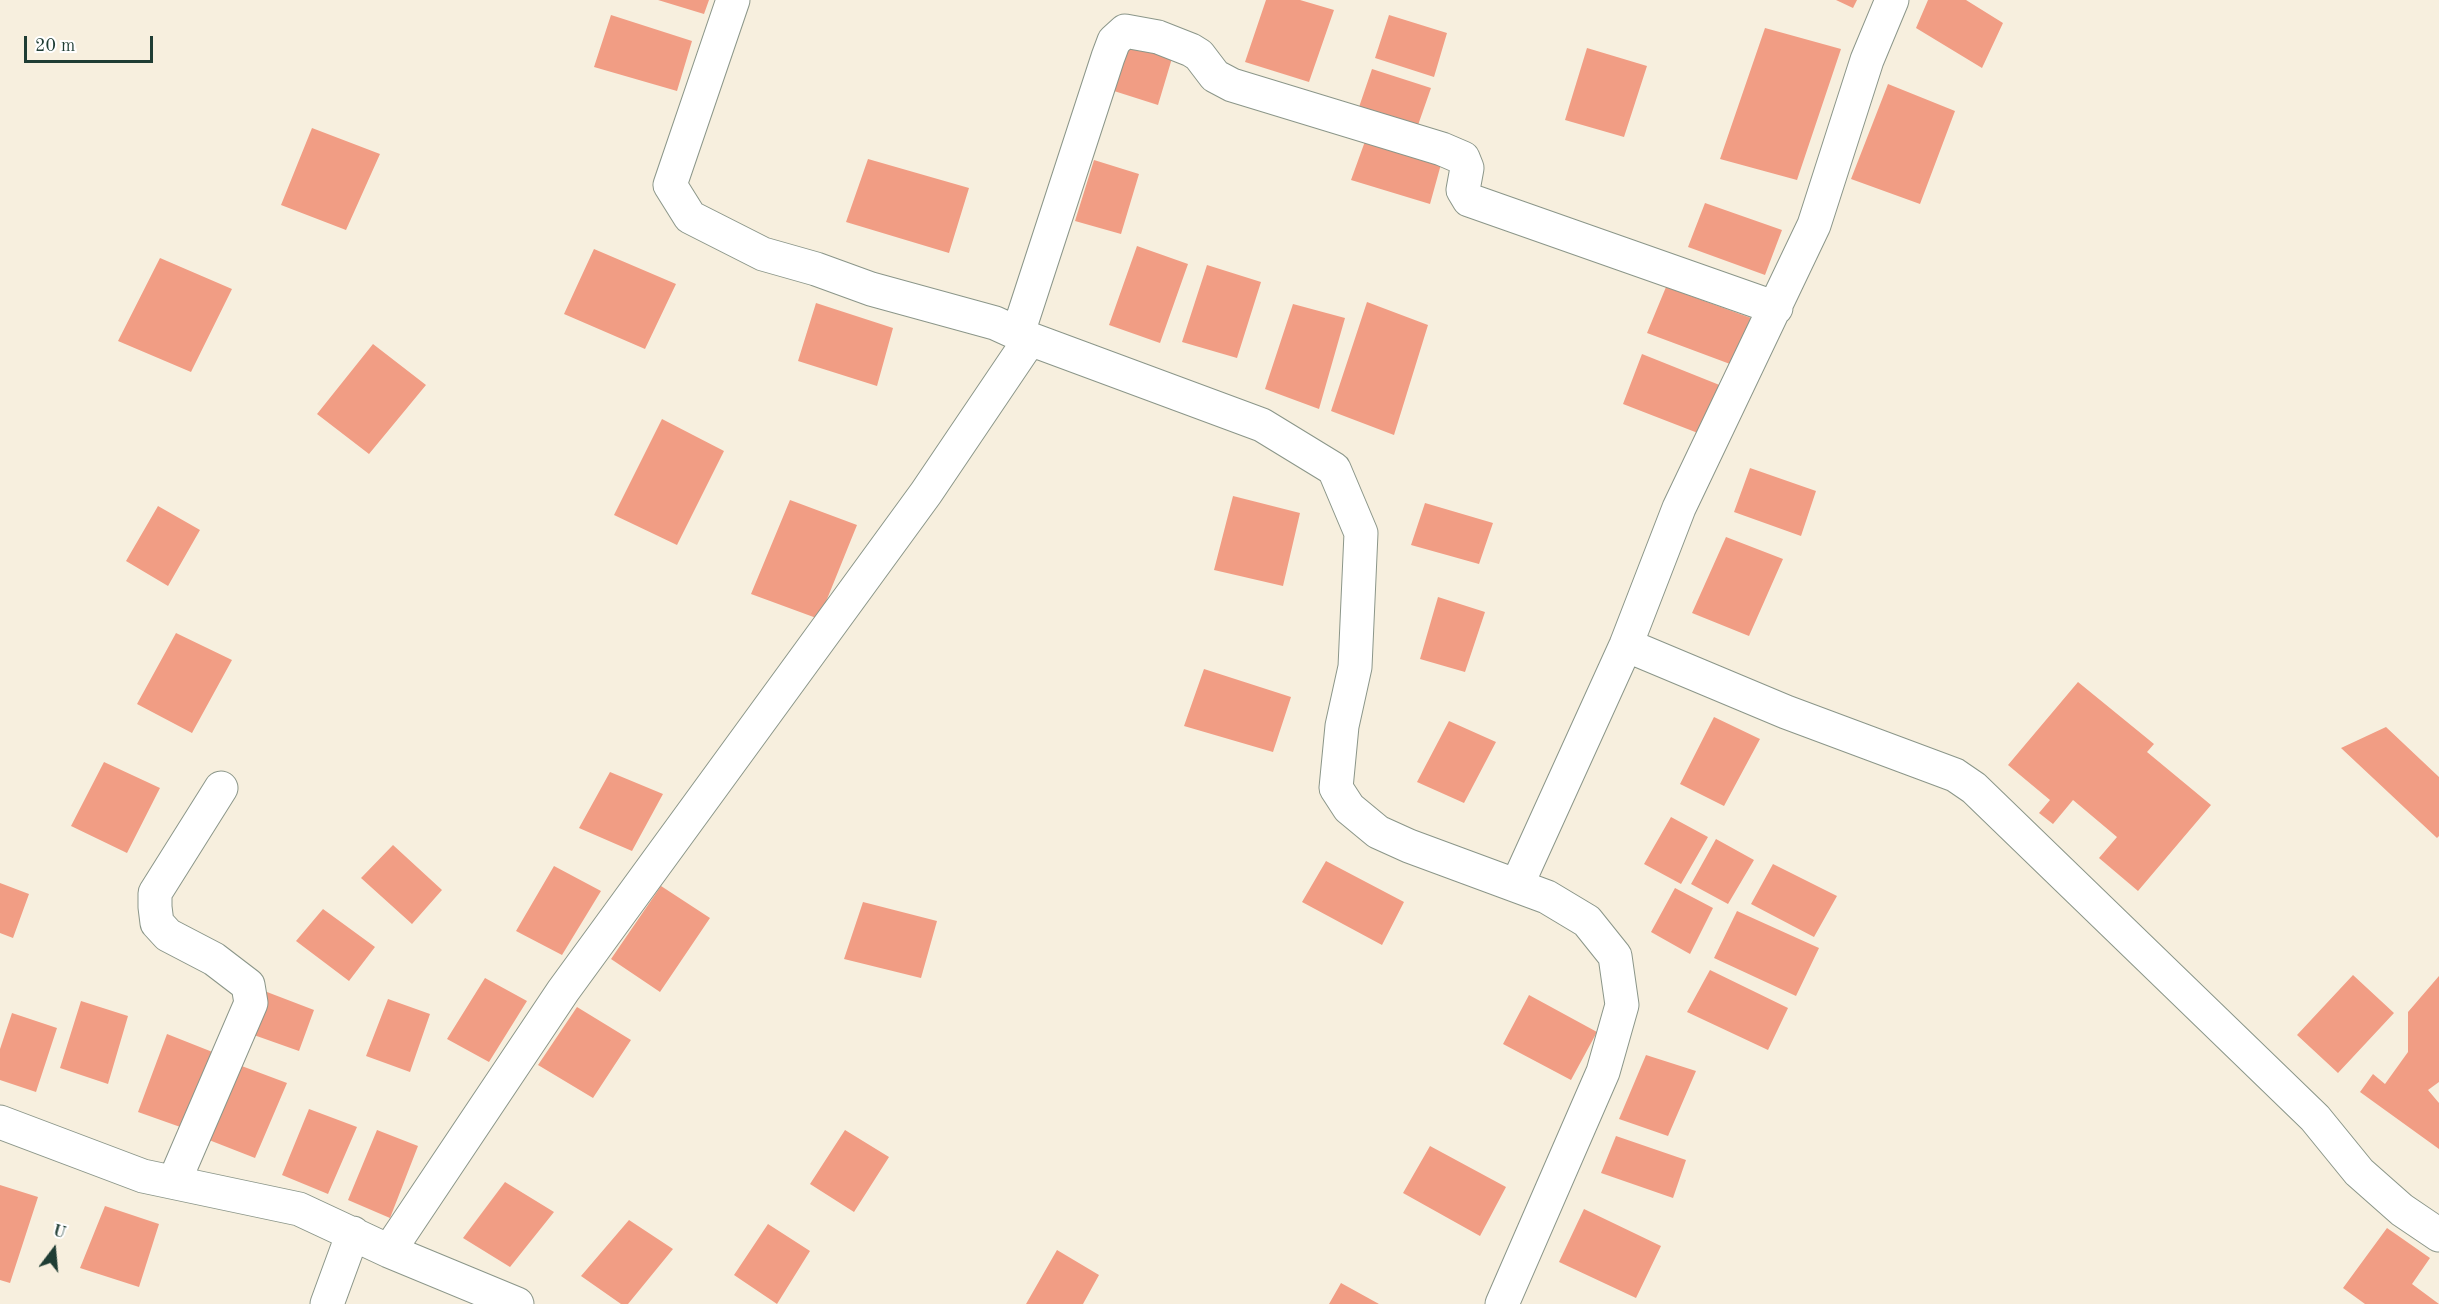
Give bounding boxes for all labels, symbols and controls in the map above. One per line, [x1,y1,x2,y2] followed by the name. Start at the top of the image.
[27,24,156,62] scale bar
[35,37,75,55] text: 20 m
[24,1220,84,1280] north arrow
[51,1223,67,1242] text: U

